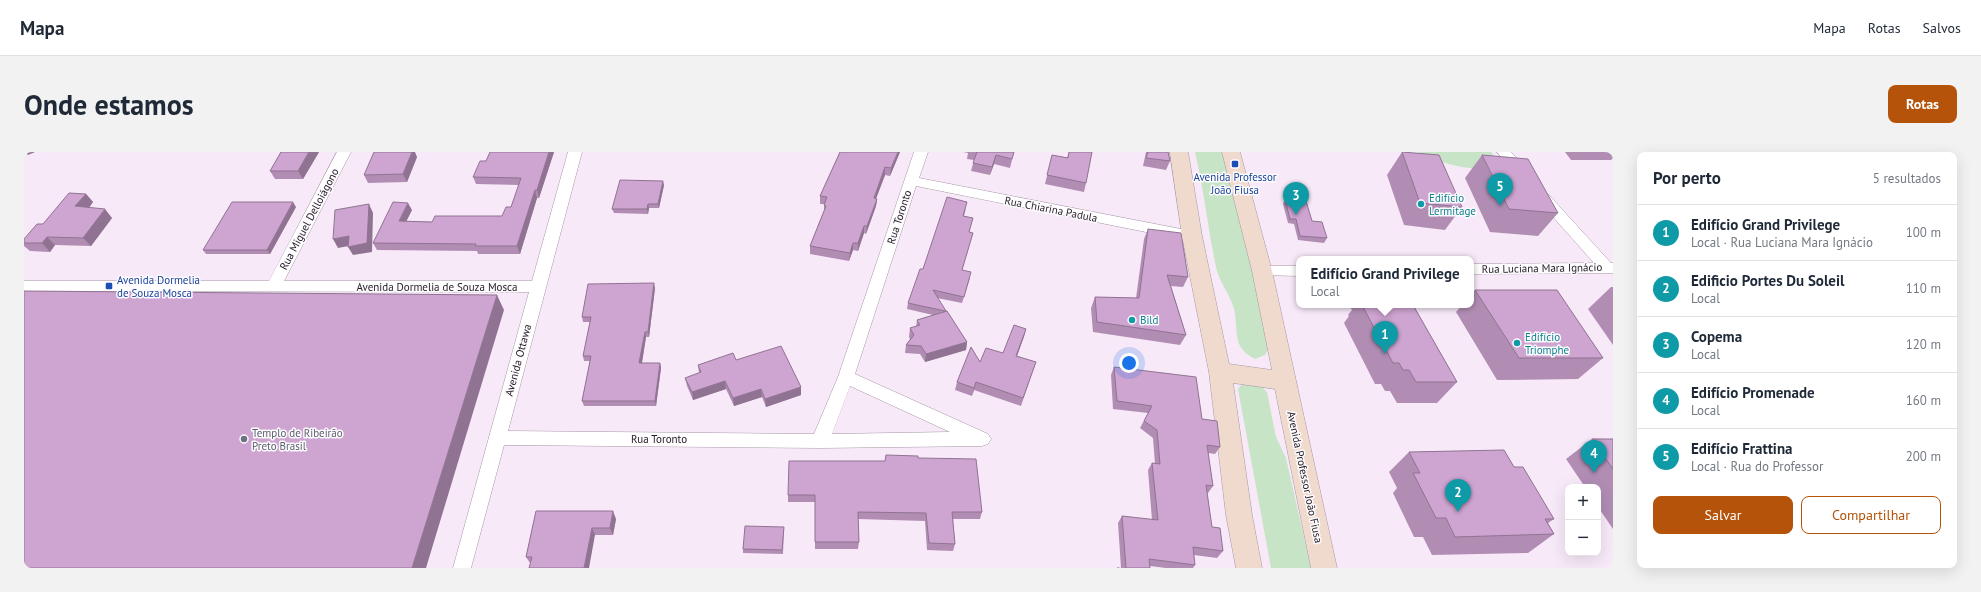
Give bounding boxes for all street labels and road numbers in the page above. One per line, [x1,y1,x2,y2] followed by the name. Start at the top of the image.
[276,166,342,272] street label: Rua Miguel Delloiágono
[884,188,914,246] street label: Rua Toronto
[1003,193,1099,225] street label: Rua Chiarina Padula
[1482,260,1603,276] street label: Rua Luciana Mara Ignácio
[356,280,518,294] street label: Avenida Dormelia de Souza Mosca
[502,322,534,398] street label: Avenida Ottawa
[1284,410,1326,544] street label: Avenida Professor João Fiusa
[631,432,687,446] street label: Rua Toronto

